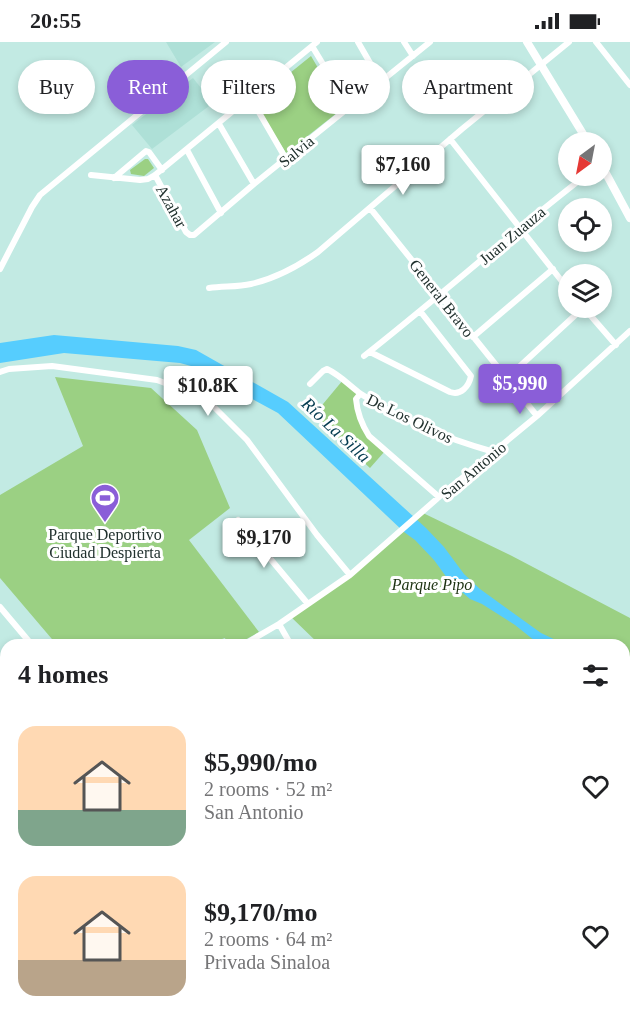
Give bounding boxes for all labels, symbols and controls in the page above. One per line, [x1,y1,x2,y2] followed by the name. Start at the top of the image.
[30,8,81,33] text: 20:55
[18,60,95,114] chip: Buy
[107,60,189,114] chip: Rent
[201,60,296,114] chip: Filters
[308,60,390,114] chip: New
[402,60,534,114] chip: Apartment
[275,132,317,171] street label: Salvia
[558,132,612,186] north arrow
[558,132,612,318] map controls
[354,145,452,196] pin: $7,160
[376,153,431,175] text: $7,160
[153,182,191,231] street label: Azahar
[558,198,612,252] button: locate
[476,203,549,268] street label: Juan Zuauza
[406,256,477,340] street label: General Bravo
[558,264,612,318] button: layers
[471,364,569,415] pin: $5,990
[159,366,257,417] pin: $10.8K
[493,372,548,394] text: $5,990
[178,374,238,396] text: $10.8K
[364,390,455,447] street label: De Los Olivos
[297,393,374,467] water label: Río La Silla
[437,438,509,502] street label: San Antonio
[89,482,121,524] sports icon: Parque Deportivo Ciudad Despierta
[215,518,313,569] pin: $9,170
[48,526,162,562] place label: Parque Deportivo Ciudad Despierta
[237,526,292,548] text: $9,170
[391,576,472,594] park label: Parque Pipo
[579,659,612,692] icon: filters
[18,660,108,689] text: 4 homes
[204,748,317,777] text: $5,990/mo
[66,750,138,822] icon: home
[579,770,612,803] icon: heart
[204,778,332,800] text: 2 rooms · 52 m²
[204,801,303,823] text: San Antonio
[204,898,317,927] text: $9,170/mo
[66,900,138,972] icon: home
[579,920,612,953] icon: heart
[204,928,332,950] text: 2 rooms · 64 m²
[204,951,330,973] text: Privada Sinaloa

